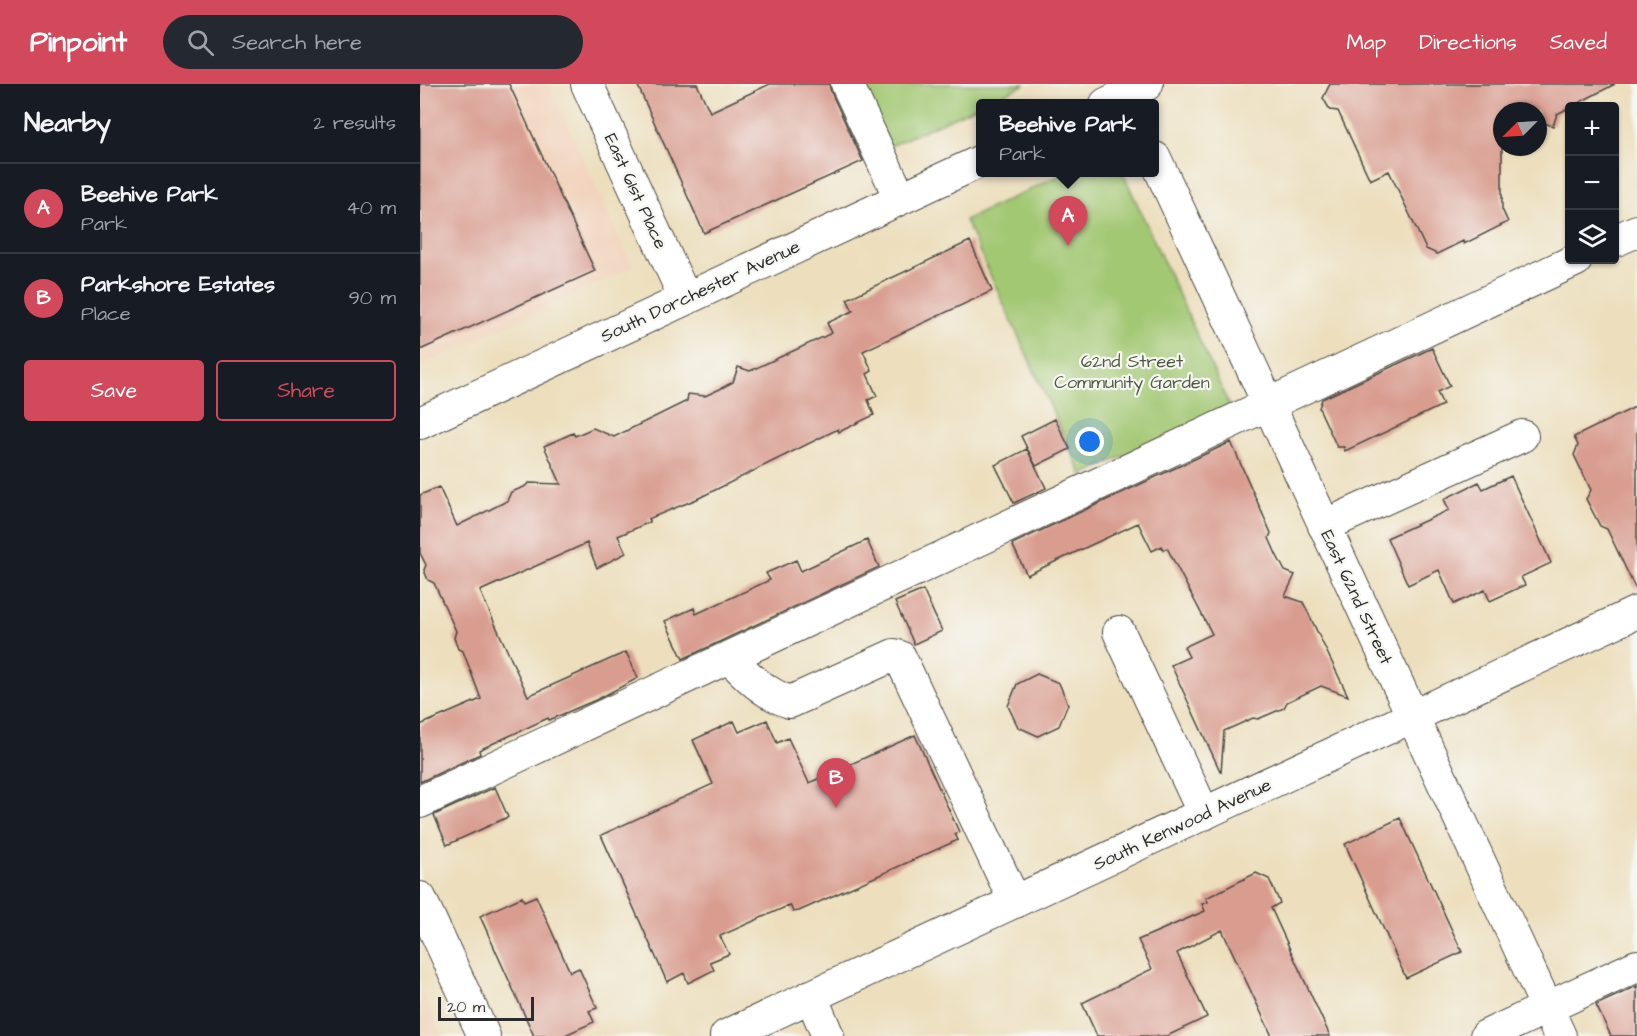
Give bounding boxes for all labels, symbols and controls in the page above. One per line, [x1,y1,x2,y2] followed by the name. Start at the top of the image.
[163,15,583,69] search box
[30,23,127,62] text: Pinpoint
[184,26,217,59] icon: search
[232,27,362,58] text: Search here
[1346,28,1386,57] text: Map
[1419,28,1517,57] text: Directions
[1550,28,1607,57] text: Saved
[976,99,1159,177] popup
[1493,102,1547,156] north arrow
[1565,102,1619,264] map controls
[1565,102,1619,156] button: +
[24,105,111,141] text: Nearby
[313,109,396,137] text: 2 results
[999,109,1136,140] text: Beehive Park
[598,129,673,253] street label: East 61st Place
[999,140,1045,168] text: Park
[1565,156,1619,210] button: −
[81,179,218,210] text: Beehive Park
[37,194,50,222] text: A
[346,194,396,222] text: 40 m
[1048,196,1088,246] pin: A
[81,210,127,238] text: Park
[1565,210,1619,264] button: layers
[596,234,804,349] street label: South Dorchester Avenue
[81,269,275,300] text: Parkshore Estates
[36,284,51,312] text: B
[348,284,396,312] text: 90 m
[81,300,131,328] text: Place
[1054,349,1210,396] park label: 62nd Street Community Garden
[24,360,204,421] button: Save
[216,360,396,421] button: Share
[1075,427,1104,456] your location
[1314,526,1399,669] street label: East 62nd Street
[816,758,856,808] pin: B
[1089,772,1275,877] street label: South Kenwood Avenue
[438,994,534,1022] scale bar
[447,996,485,1018] text: 20 m

